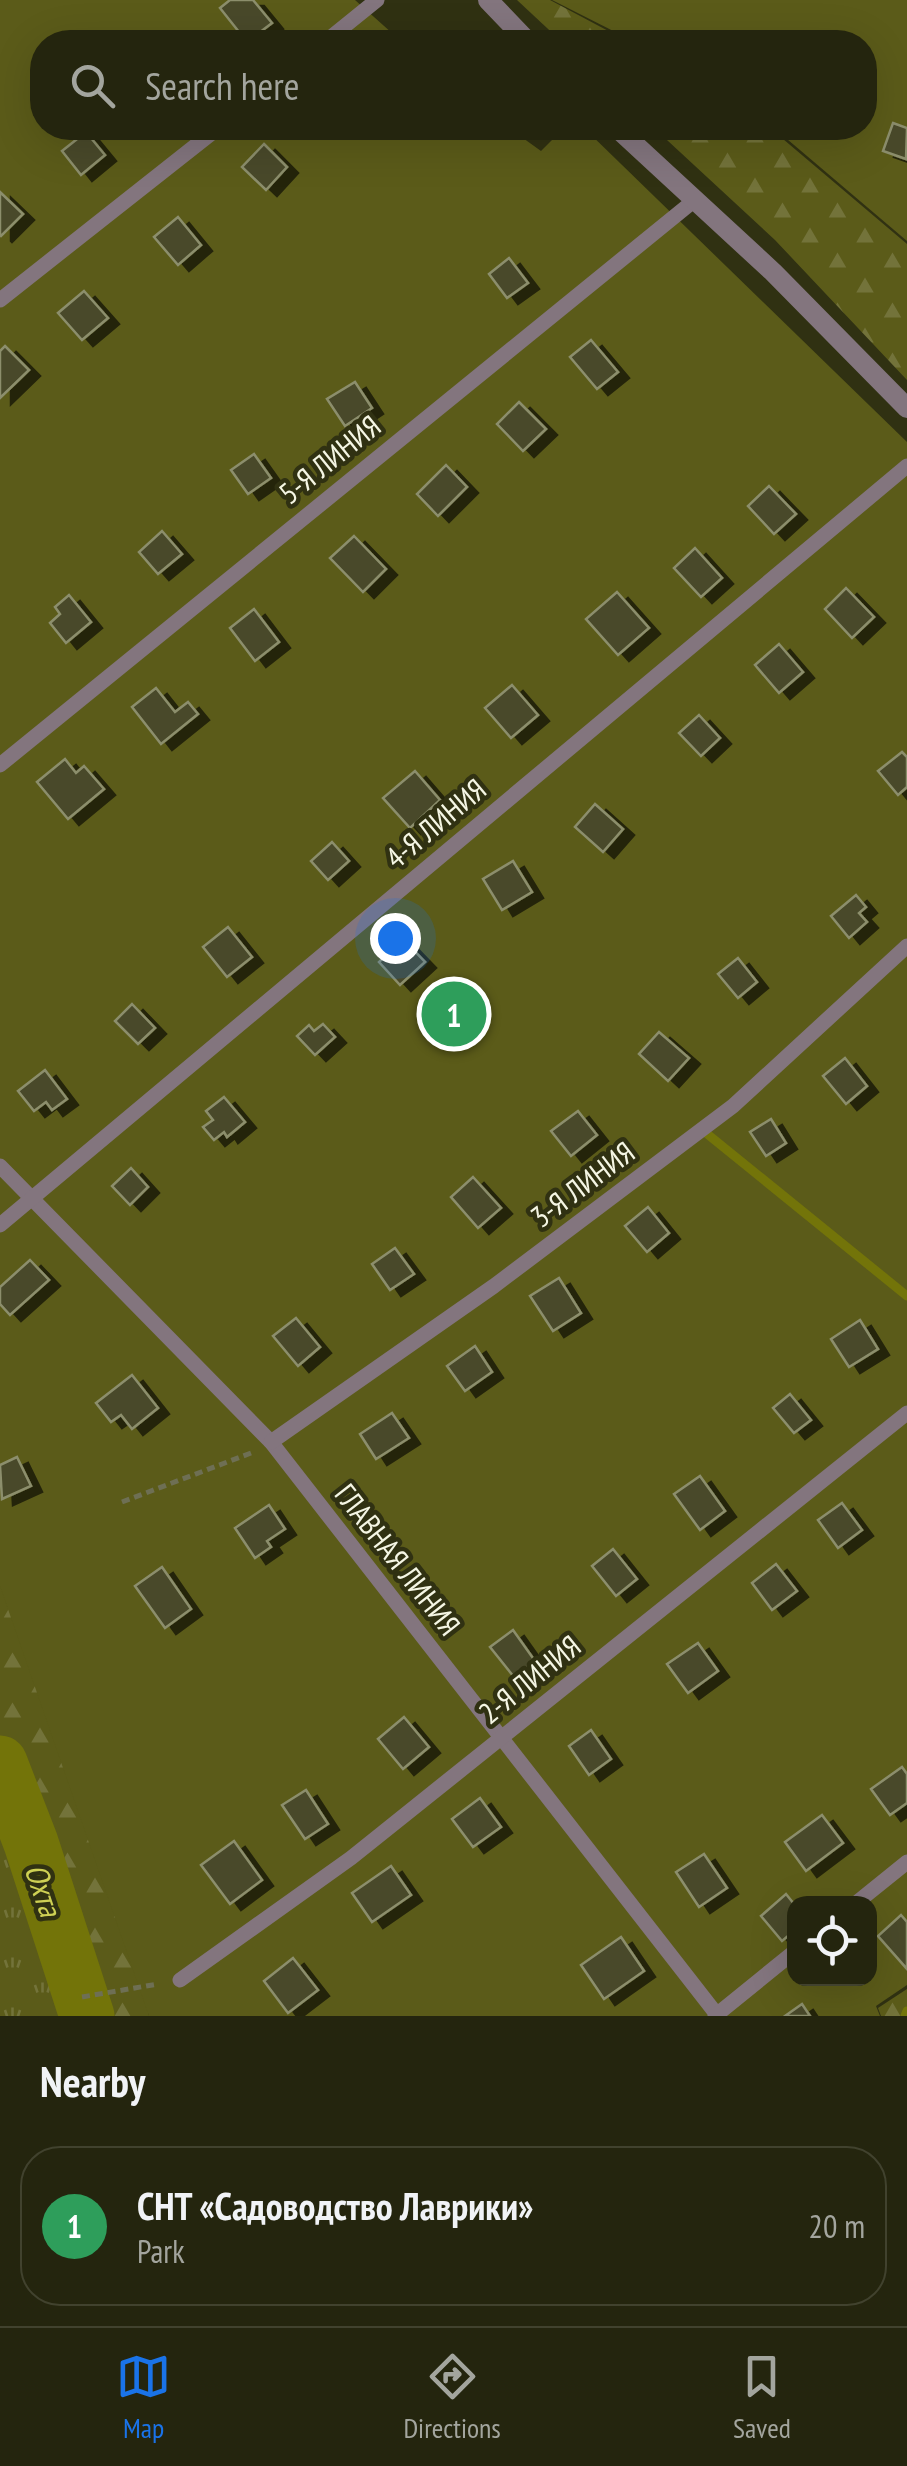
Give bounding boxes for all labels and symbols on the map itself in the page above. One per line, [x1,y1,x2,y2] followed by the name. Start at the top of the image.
[270,406,388,512] street label: 5-Я ЛИНИЯ
[377,769,494,876] street label: 4-Я ЛИНИЯ
[370,913,421,964] your location
[422,976,486,1052] pin: 1
[522,1132,642,1235] street label: 3-Я ЛИНИЯ
[327,1475,470,1643] street label: ГЛАВНАЯ ЛИНИЯ
[470,1626,588,1732] street label: 2-Я ЛИНИЯ
[15,1858,73,1924] water label: Охта

